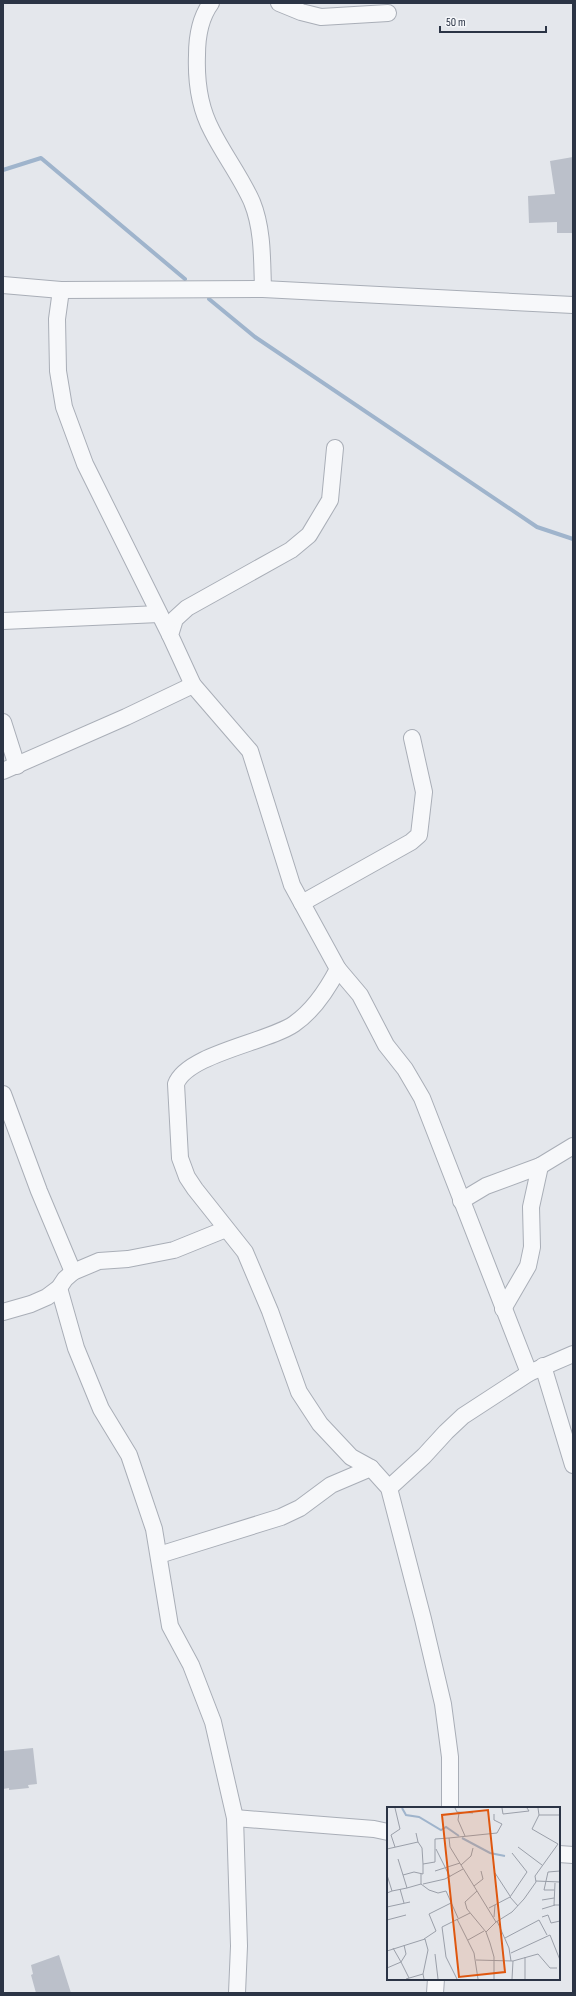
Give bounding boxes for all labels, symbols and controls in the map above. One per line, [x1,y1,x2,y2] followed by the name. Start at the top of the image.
[440,8,546,34] scale bar
[446,15,466,30] text: 50 m
[387,1807,560,1980] inset map

